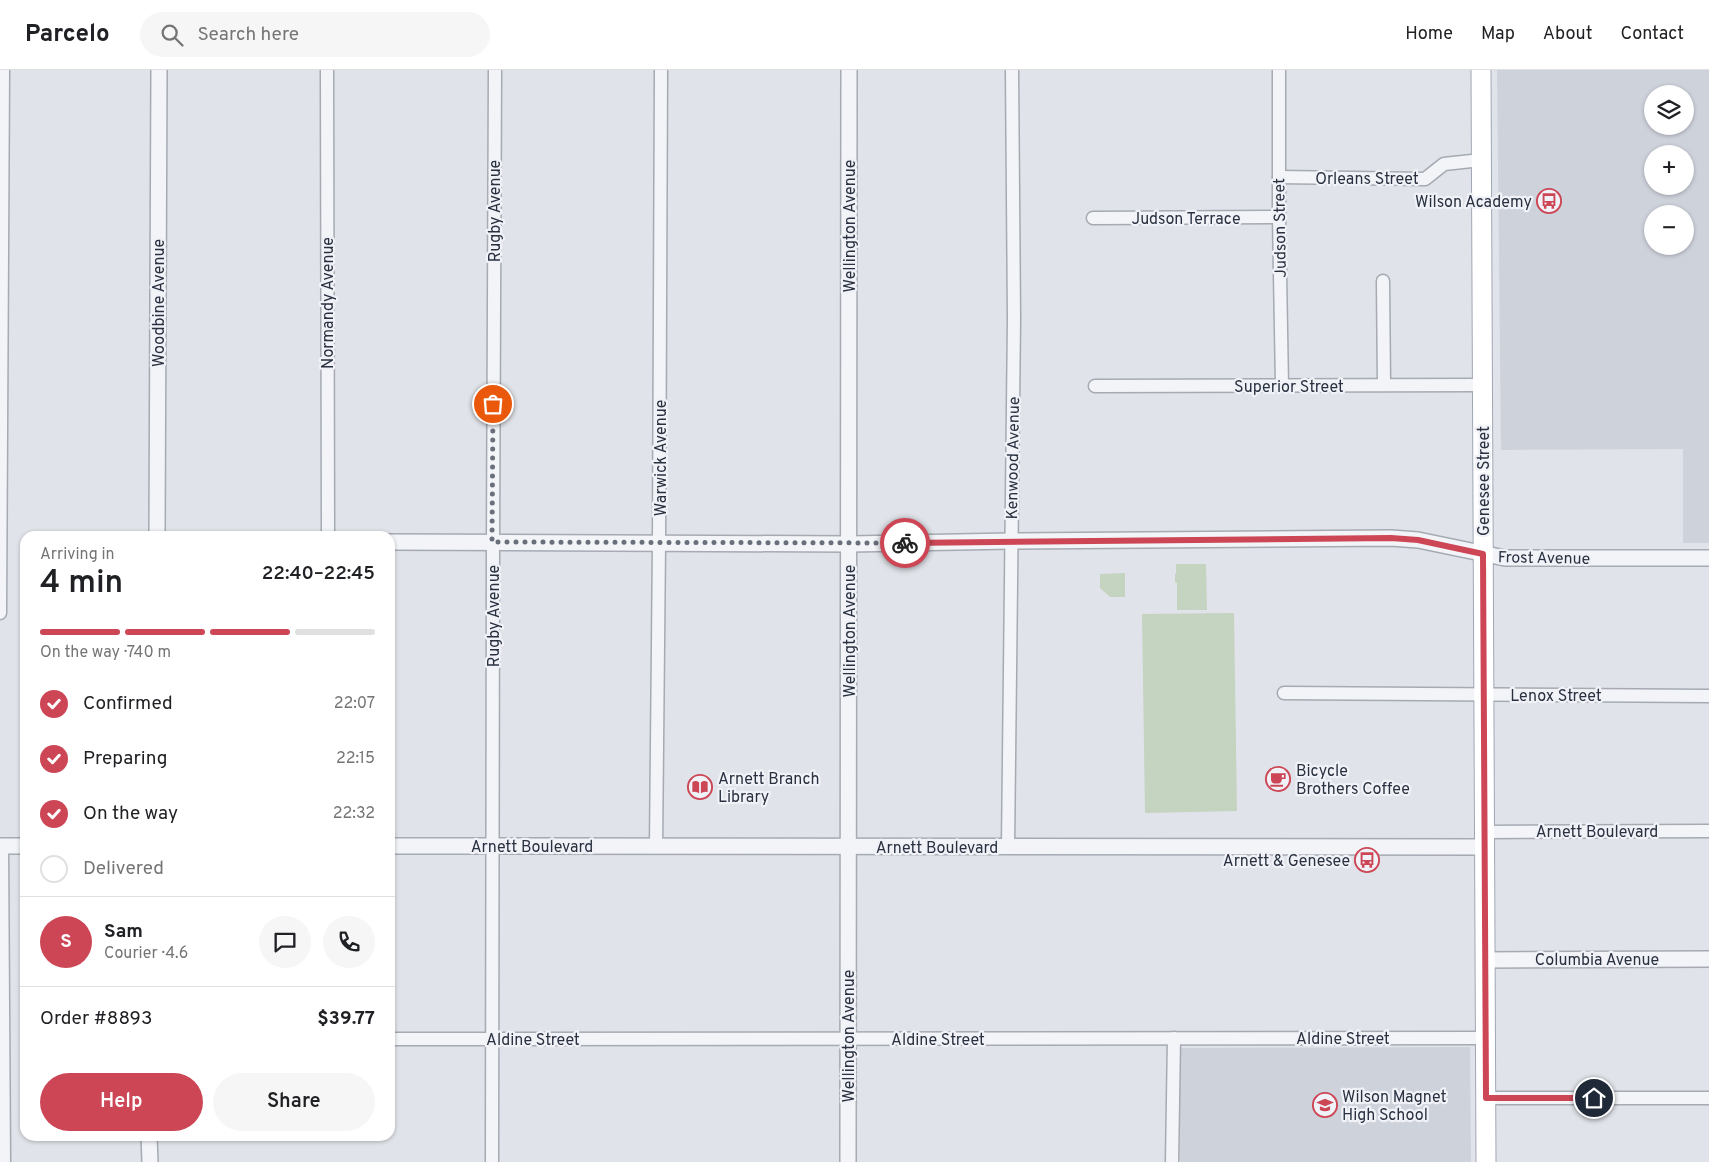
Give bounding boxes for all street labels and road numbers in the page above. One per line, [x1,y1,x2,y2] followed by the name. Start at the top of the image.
[486,160,506,262] street label: Rugby Avenue
[841,160,861,292] street label: Wellington Avenue
[1315,170,1419,190] street label: Orleans Street
[1270,178,1292,278] street label: Judson Street
[1131,210,1241,230] street label: Judson Terrace
[319,237,339,369] street label: Normandy Avenue
[150,239,170,367] street label: Woodbine Avenue
[1234,378,1344,398] street label: Superior Street
[1003,396,1025,520] street label: Kenwood Avenue
[652,400,672,516] street label: Warwick Avenue
[1475,426,1495,536] street label: Genesee Street
[1498,548,1590,570] street label: Frost Avenue
[485,565,505,667] street label: Rugby Avenue
[841,565,861,697] street label: Wellington Avenue
[1510,687,1602,707] street label: Lenox Street
[1536,823,1658,843] street label: Arnett Boulevard
[471,838,593,858] street label: Arnett Boulevard
[876,839,998,859] street label: Arnett Boulevard
[1535,951,1659,971] street label: Columbia Avenue
[840,970,860,1102] street label: Wellington Avenue
[1296,1030,1390,1050] street label: Aldine Street
[486,1031,580,1051] street label: Aldine Street
[891,1031,985,1051] street label: Aldine Street

